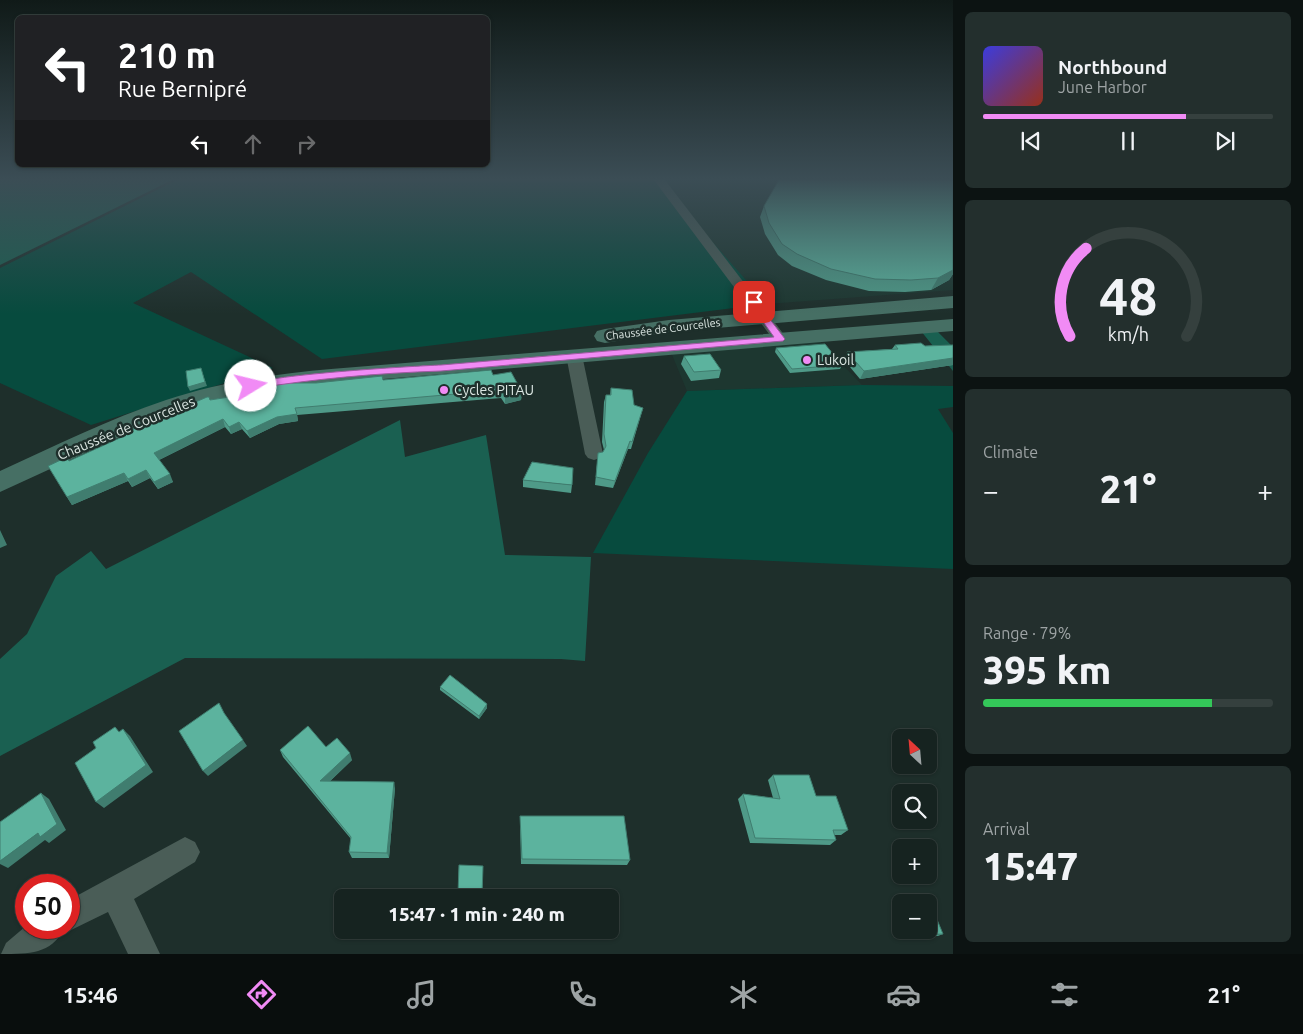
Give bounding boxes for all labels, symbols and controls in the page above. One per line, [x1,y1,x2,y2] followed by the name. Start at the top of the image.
[35,35,100,100] icon: left
[118,35,216,75] text: 210 m
[1058,56,1167,78] text: Northbound
[118,76,247,101] text: Rue Bernipré
[1058,78,1147,96] text: June Harbor
[1017,127,1045,155] icon: previous
[1114,127,1142,155] icon: pause
[1211,127,1239,155] icon: next
[186,130,214,158] icon: left
[239,130,267,158] icon: ahead
[292,130,320,158] icon: right
[1099,267,1157,325] text: 48
[733,281,775,323] pin
[740,288,768,316] icon: arrive
[605,316,721,342] street label: Chaussée de Courcelles
[1107,324,1149,344] text: km/h
[817,352,855,368] place label: Lukoil
[801,354,813,366] marker: Lukoil
[224,359,276,411] position arrow
[454,382,534,398] place label: Cycles PITAU
[438,384,450,396] marker: Cycles PITAU
[55,393,197,463] street label: Chaussée de Courcelles
[983,443,1038,461] text: Climate
[1100,468,1156,510] text: 21°
[983,475,999,506] text: −
[1257,475,1273,506] text: +
[983,624,1071,642] text: Range · 79%
[983,649,1111,691] text: 395 km
[892,729,938,774] north arrow
[892,729,937,939] map controls
[892,784,937,829] button: search
[983,820,1030,838] text: Arrival
[892,839,937,884] button: +
[983,845,1078,887] text: 15:47
[15,874,80,939] speed limit sign: 50
[892,894,937,939] button: −
[388,903,565,925] text: 15:47 · 1 min · 240 m
[244,977,279,1012] icon: directions
[404,977,439,1012] icon: music
[565,977,600,1012] icon: phone
[726,977,761,1012] icon: climate
[886,977,921,1012] icon: car
[1047,977,1082,1012] icon: filters
[63,982,118,1007] text: 15:46
[1207,982,1240,1007] text: 21°

